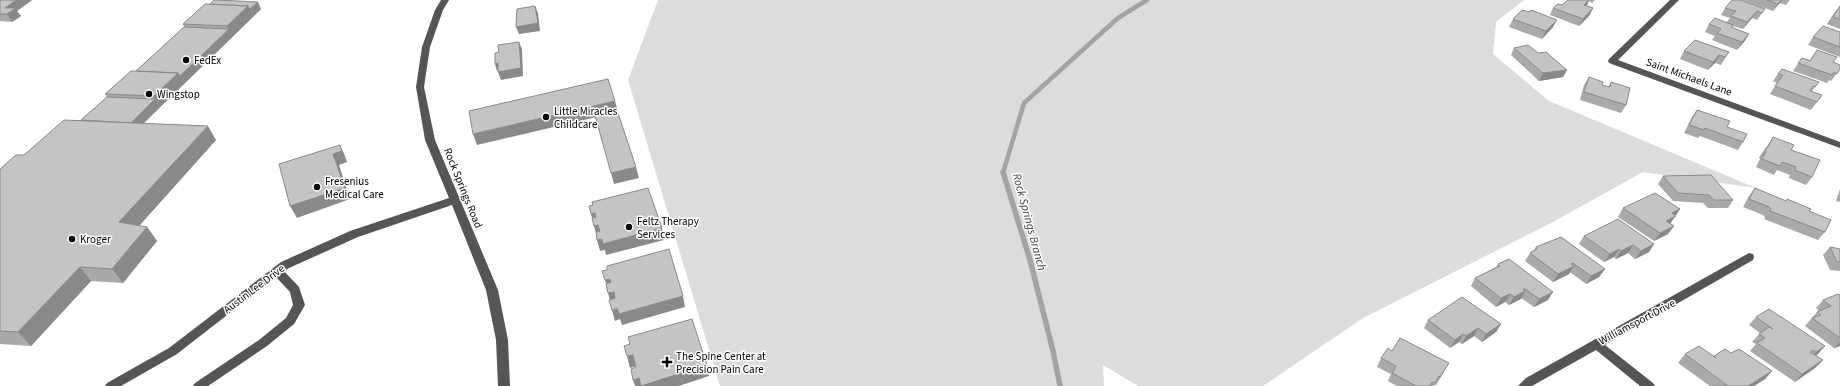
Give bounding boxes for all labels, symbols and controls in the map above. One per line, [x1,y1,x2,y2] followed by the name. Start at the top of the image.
[194,53,221,68] place label: FedEx
[1644,54,1735,100] street label: Saint Michaels Lane
[181,55,191,65] marker: FedEx
[157,87,200,102] place label: Wingstop
[144,89,154,99] marker: Wingstop
[554,104,618,132] place label: Little Miracles Childcare
[541,112,551,122] marker: Little Miracles Childcare
[440,146,486,230] street label: Rock Springs Road
[1008,171,1050,273] water label: Rock Springs Branch
[325,174,384,202] place label: Fresenius Medical Care
[312,182,322,192] marker: Fresenius Medical Care
[637,214,699,242] place label: Feltz Therapy Services
[624,222,634,232] marker: Feltz Therapy Services
[80,232,111,247] place label: Kroger
[67,234,77,244] marker: Kroger
[220,261,288,317] street label: Austin Lee Drive
[1596,295,1678,348] street label: Williamsport Drive
[676,349,766,377] place label: The Spine Center at Precision Pain Care
[661,356,673,368] marker: The Spine Center at Precision Pain Care

